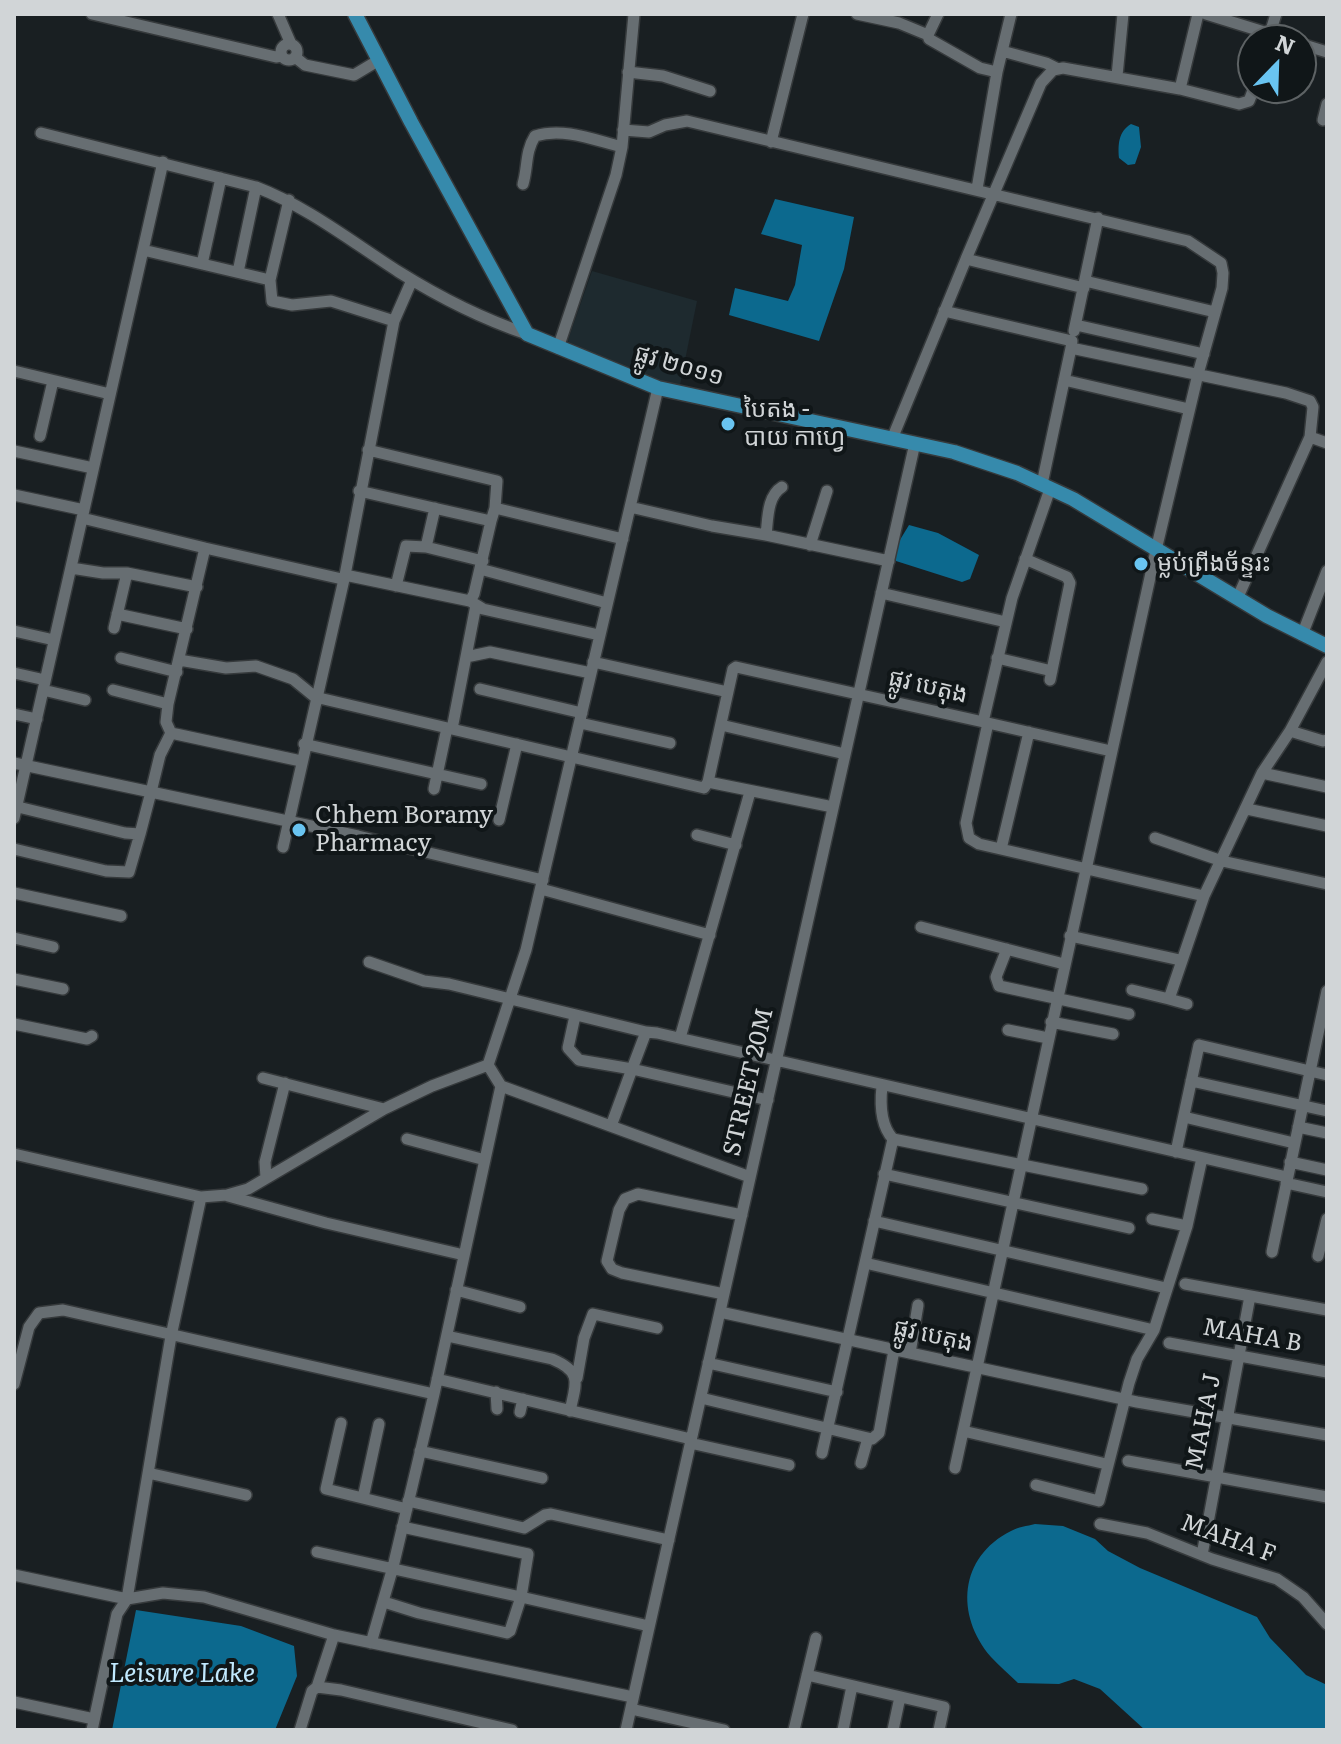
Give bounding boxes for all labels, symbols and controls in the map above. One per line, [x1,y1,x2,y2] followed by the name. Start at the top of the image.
[1237,24,1317,104] north arrow
[1271,24,1301,62] text: N
[631,340,727,392] street label: ផ្លូវ ២០១១
[744,396,845,452] place label: បៃតង - បាយ កាហ្វេ
[719,415,737,433] marker: បៃតង - បាយ កាហ្វេ
[1157,550,1271,578] place label: ម្លប់ព្រីងច័ន្ទរះ
[1132,555,1150,573] marker: ម្លប់ព្រីងច័ន្ទរះ
[886,664,970,710] street label: ផ្លូវ បេតុង
[315,802,493,858] place label: Chhem Boramy Pharmacy
[290,821,308,839] marker: Chhem Boramy Pharmacy
[718,1005,780,1159] street label: STREET 20M
[1200,1313,1304,1359] street label: MAHA B
[891,1314,975,1358] street label: ផ្លូវ បេតុង
[1181,1371,1227,1473] street label: MAHA J
[1177,1509,1279,1569] street label: MAHA F
[109,1658,255,1690] water label: Leisure Lake

